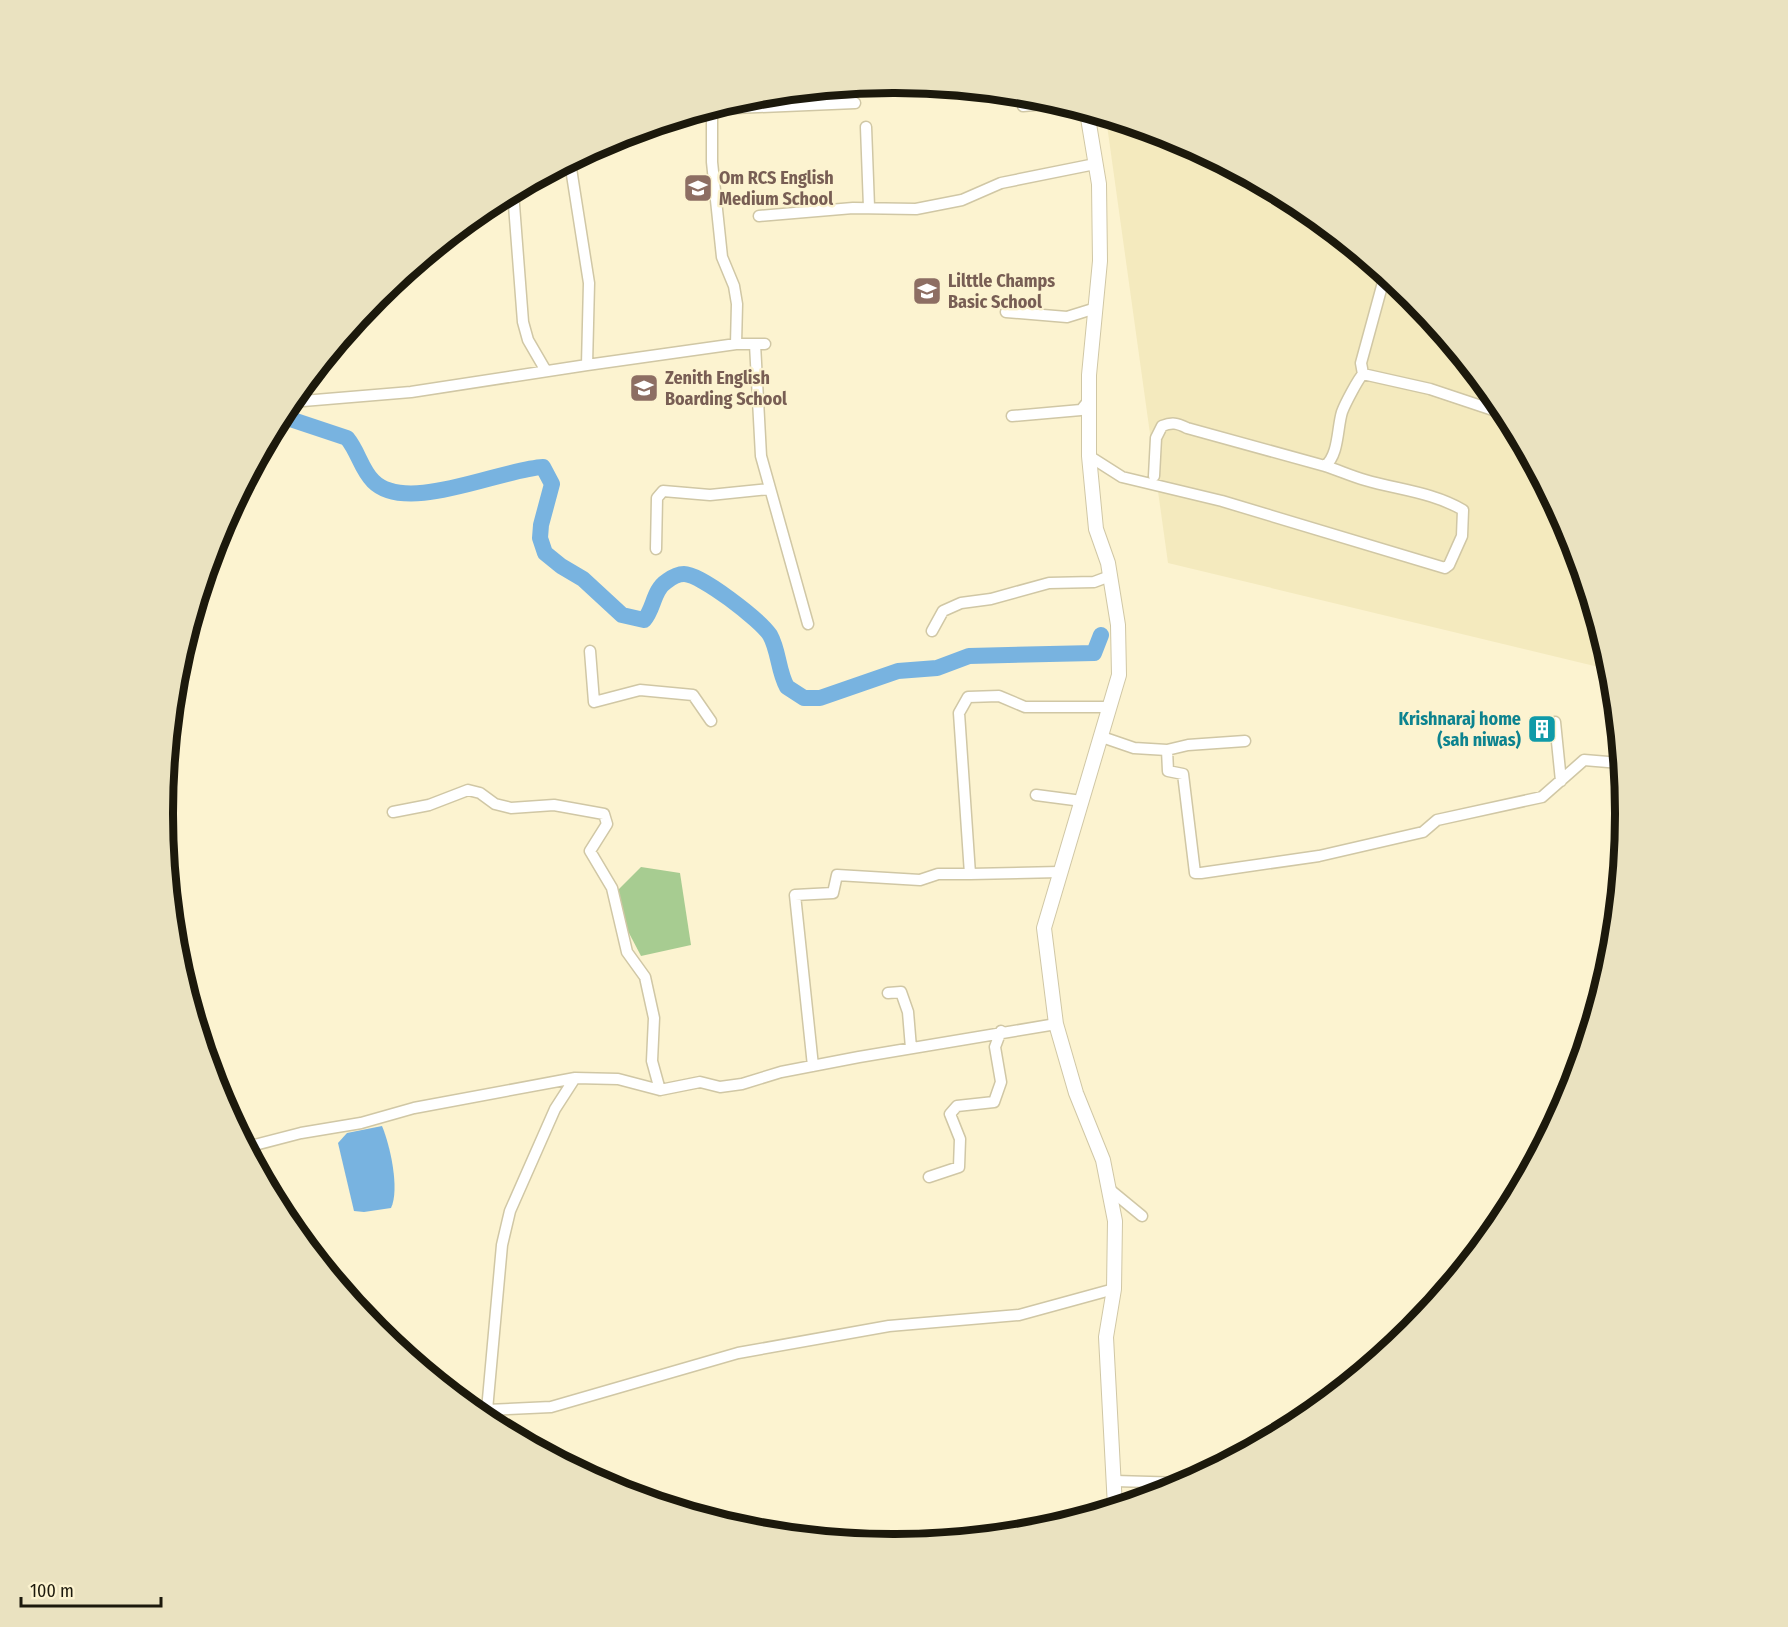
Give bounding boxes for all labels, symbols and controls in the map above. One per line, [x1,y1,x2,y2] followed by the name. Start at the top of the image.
[719,167,834,210] place label: Om RCS English Medium School
[682,172,714,204] school or university icon: Om RCS English Medium School
[948,270,1055,313] place label: Lilttle Champs Basic School
[911,275,943,307] school or university icon: Lilttle Champs Basic School
[665,367,787,410] place label: Zenith English Boarding School
[628,372,660,404] school or university icon: Zenith English Boarding School
[1398,708,1522,751] place label: Krishnaraj home (sah niwas)
[1526,713,1558,745] building icon: Krishnaraj home (sah niwas)
[21,1570,160,1608] scale bar
[30,1580,74,1602] text: 100 m

